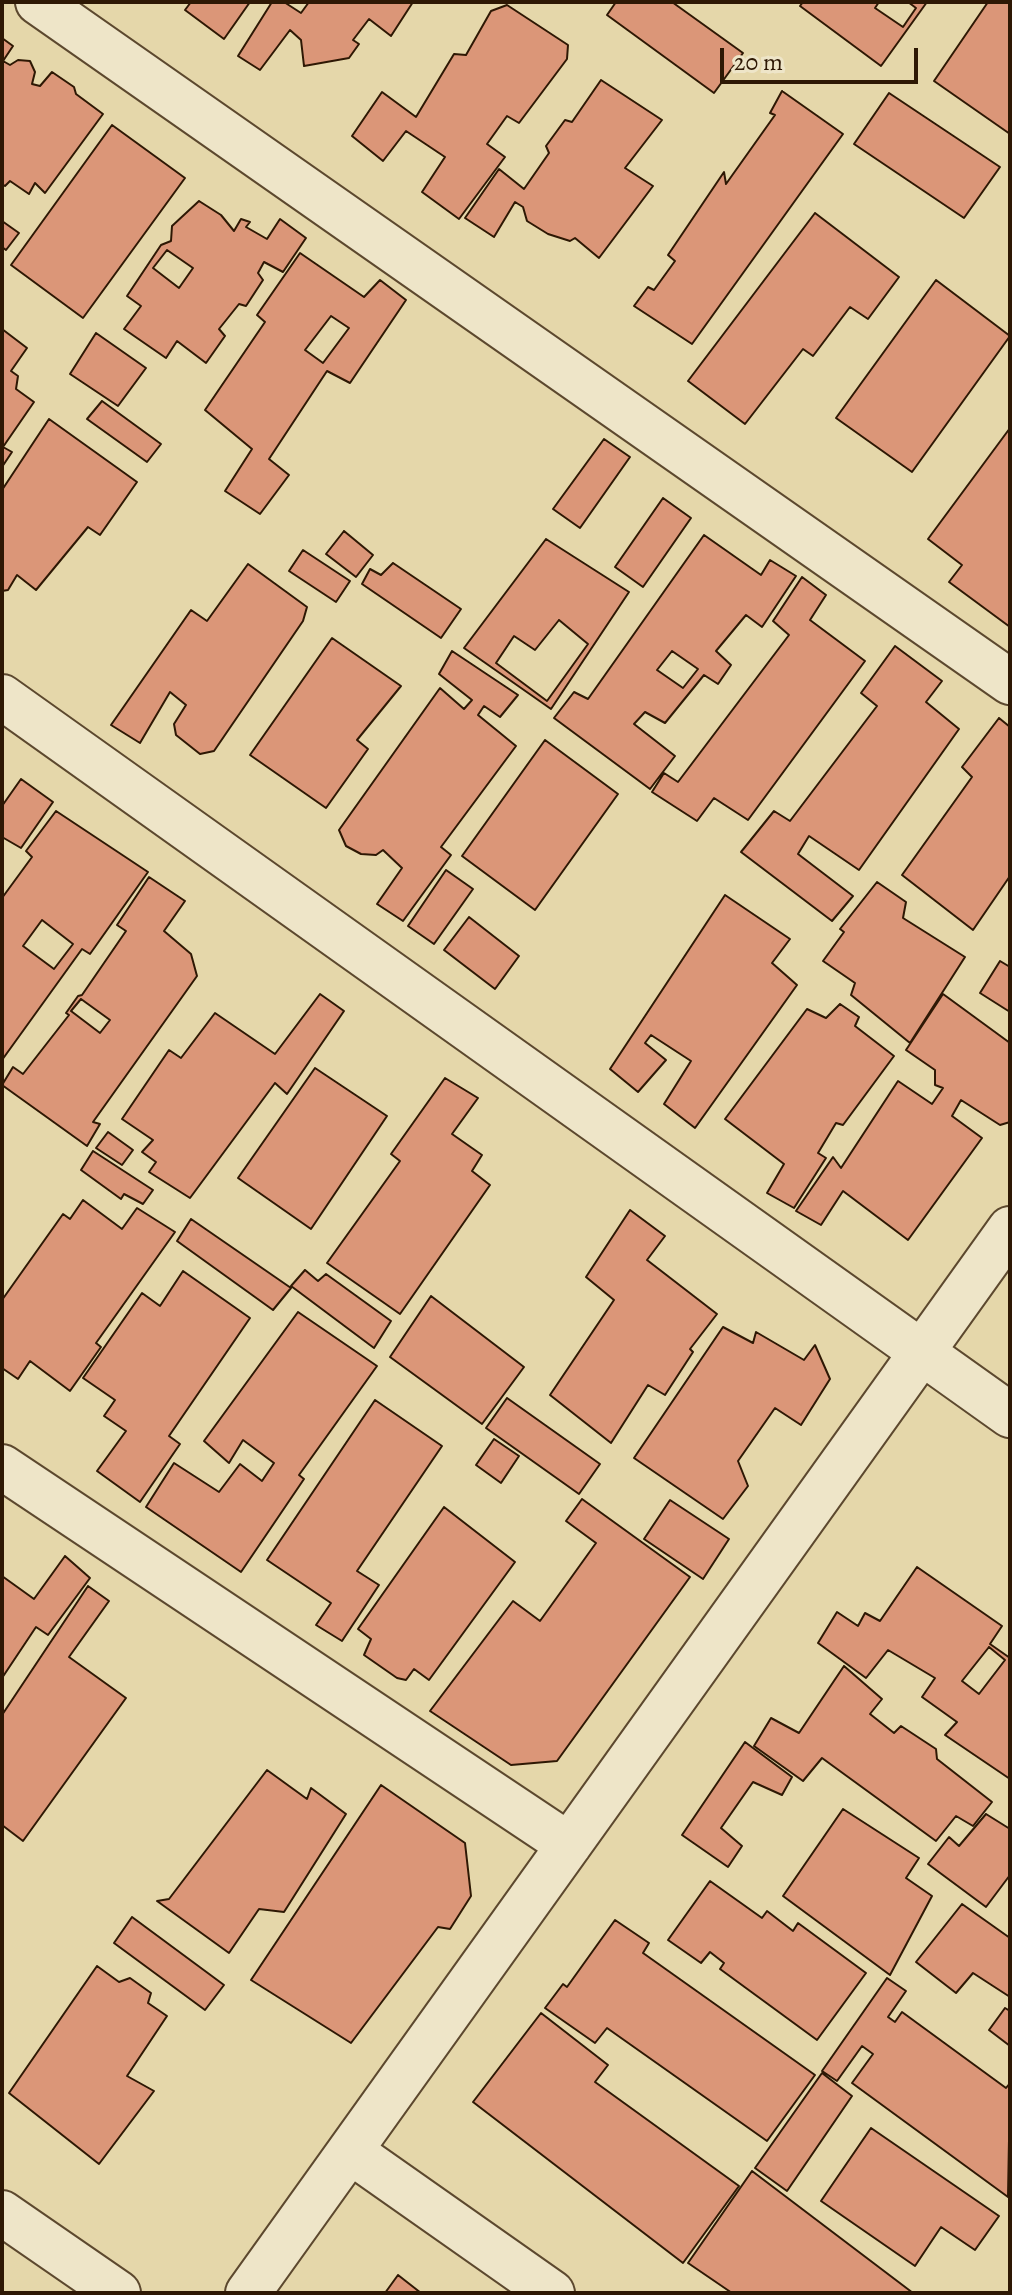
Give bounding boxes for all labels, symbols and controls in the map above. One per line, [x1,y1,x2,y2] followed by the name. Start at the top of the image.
[724,32,922,82] scale bar
[734,46,783,78] text: 20 m

